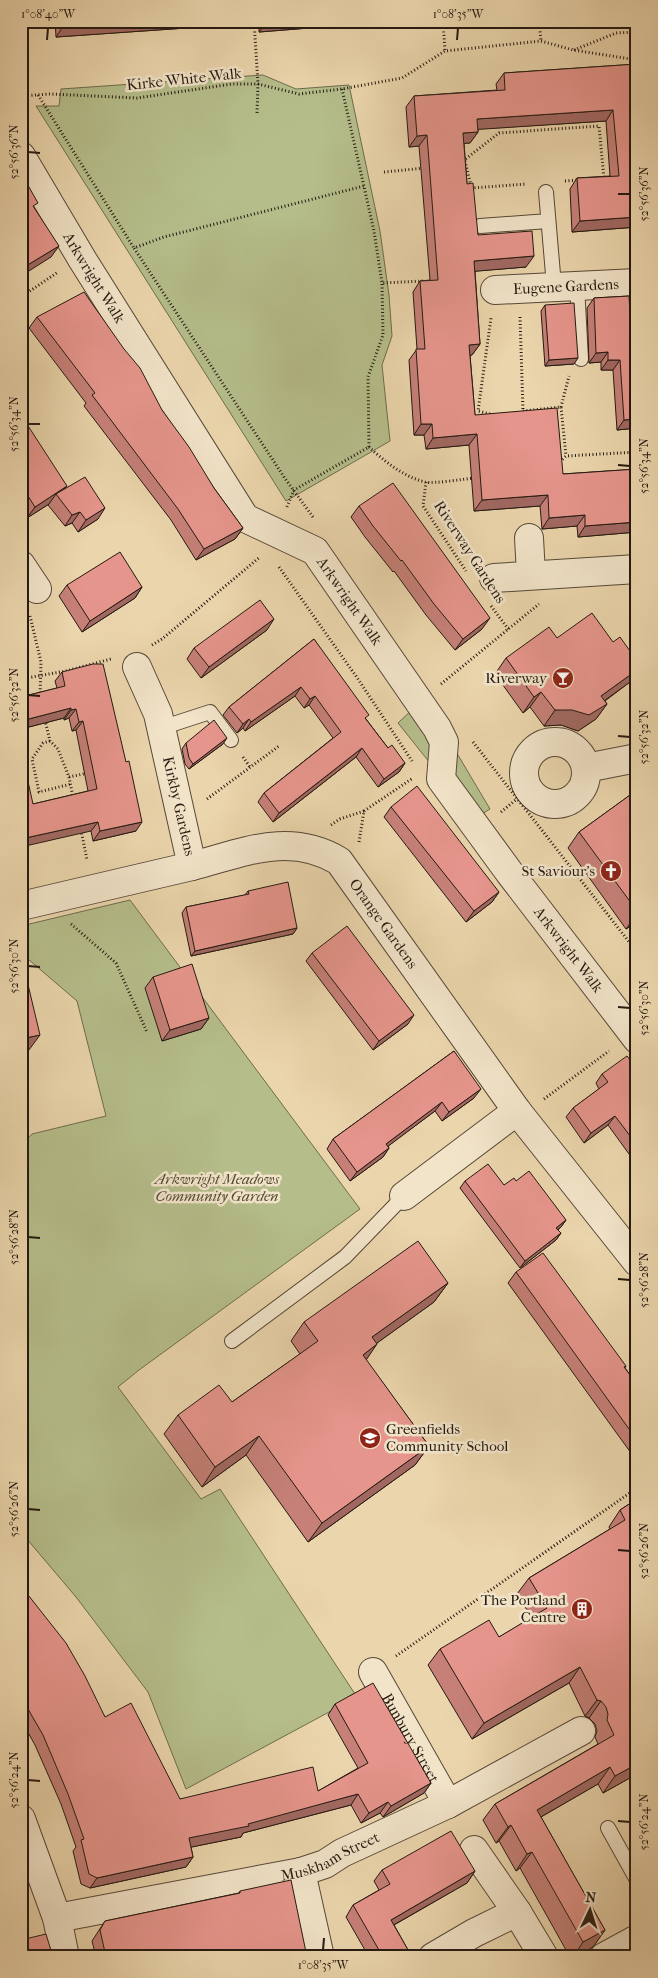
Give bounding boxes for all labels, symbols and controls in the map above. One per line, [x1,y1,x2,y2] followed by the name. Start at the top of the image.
[21,7,76,21] text: 1°08'40"W
[433,7,484,21] text: 1°08'35"W
[126,64,243,94] street label: Kirke White Walk
[7,124,21,180] text: 52°56'36"N
[637,166,651,222] text: 52°56'36"N
[59,228,129,327] street label: Arkwright Walk
[513,275,620,298] street label: Eugene Gardens
[7,396,21,452] text: 52°56'34"N
[637,438,651,494] text: 52°56'34"N
[430,497,510,607] street label: Riverway Gardens
[312,553,386,649] street label: Arkwright Walk
[551,666,575,690] bar icon: Riverway
[7,668,21,722] text: 52°56'32"N
[485,669,548,687] place label: Riverway
[637,710,651,764] text: 52°56'32"N
[159,755,199,858] street label: Kirkby Gardens
[599,859,623,883] church icon: St Saviour's
[521,862,595,880] place label: St Saviour's
[345,875,422,972] street label: Orange Gardens
[529,903,607,996] street label: Arkwright Walk
[7,938,21,994] text: 52°56'30"N
[637,980,651,1036] text: 52°56'30"N
[153,1170,279,1205] park label: Arkwright Meadows Community Garden
[7,1209,21,1265] text: 52°56'28"N
[637,1252,651,1308] text: 52°56'28"N
[386,1420,508,1455] place label: Greenfields Community School
[358,1426,382,1450] school or university icon: Greenfields Community School
[7,1481,21,1537] text: 52°56'26"N
[637,1523,651,1579] text: 52°56'26"N
[481,1591,567,1626] place label: The Portland Centre
[570,1597,594,1621] building icon: The Portland Centre
[378,1690,443,1787] street label: Bunbury Street
[7,1751,21,1809] text: 52°56'24"N
[637,1793,651,1851] text: 52°56'24"N
[279,1828,383,1885] street label: Muskham Street
[566,1886,616,1936] north arrow
[585,1889,597,1906] text: N
[298,1958,349,1972] text: 1°08'35"W

